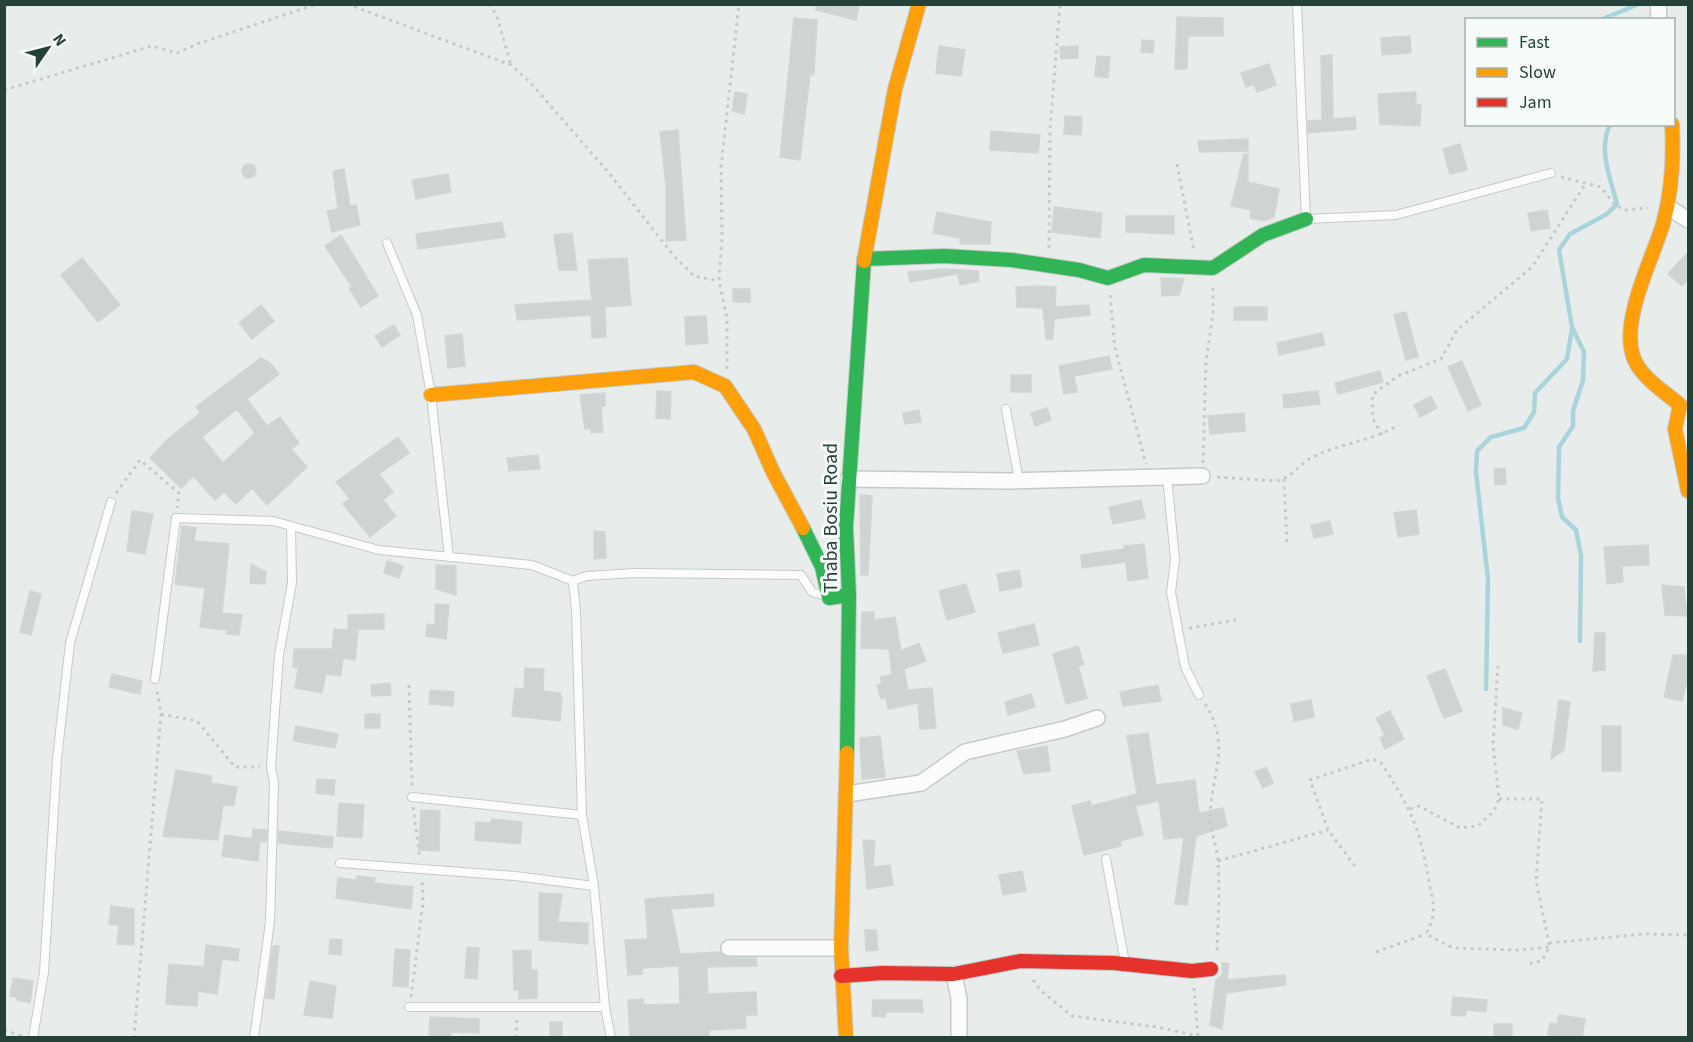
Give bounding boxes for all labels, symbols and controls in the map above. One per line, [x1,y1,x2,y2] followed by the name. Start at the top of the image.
[18,18,78,78] north arrow
[1465,18,1675,126] legend
[47,29,72,51] text: N
[1519,30,1550,55] text: Fast
[1519,60,1556,85] text: Slow
[1519,90,1552,115] text: Jam
[817,443,845,593] street label: Thaba Bosiu Road

